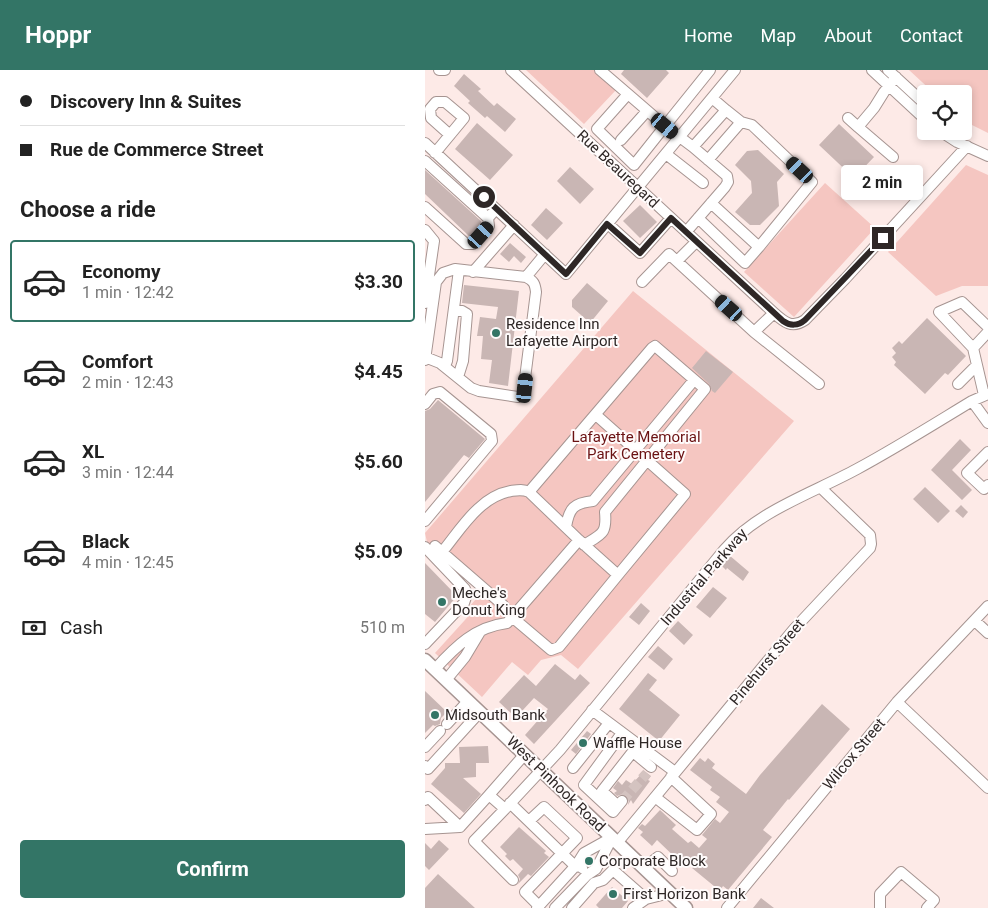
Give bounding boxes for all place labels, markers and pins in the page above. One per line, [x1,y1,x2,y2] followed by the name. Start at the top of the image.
[506,315,618,350] place label: Residence Inn Lafayette Airport
[490,327,502,339] marker: Residence Inn Lafayette Airport
[452,584,525,619] place label: Meche's Donut King
[436,596,448,608] marker: Meche's Donut King
[445,706,545,724] place label: Midsouth Bank
[429,709,441,721] marker: Midsouth Bank
[593,734,682,752] place label: Waffle House
[577,737,589,749] marker: Waffle House
[599,852,706,870] place label: Corporate Block
[583,855,595,867] marker: Corporate Block
[623,885,746,903] place label: First Horizon Bank
[607,888,619,900] marker: First Horizon Bank

